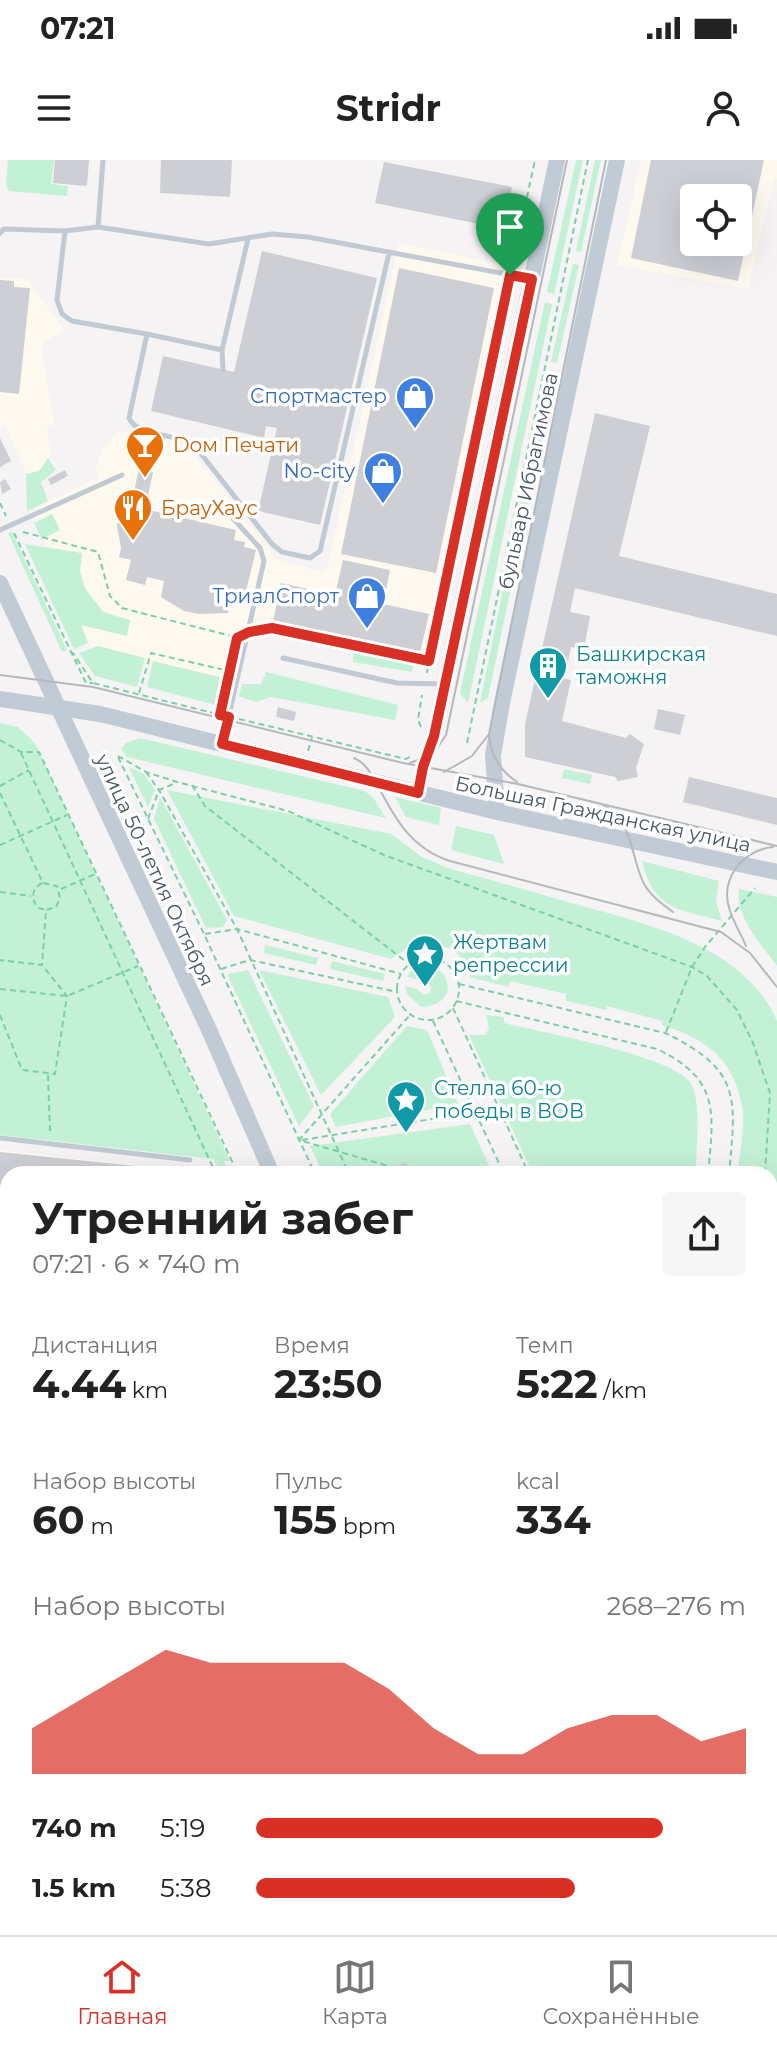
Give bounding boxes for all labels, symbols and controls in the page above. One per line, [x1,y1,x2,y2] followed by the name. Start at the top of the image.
[40,10,116,47] text: 07:21
[32,86,76,130] icon: menu
[336,86,441,130] text: Stridr
[701,86,745,130] icon: person
[680,184,752,256] map controls
[680,184,752,256] button: locate
[476,193,544,275] pin
[488,205,532,249] icon: arrive
[493,370,563,592] street label: бульвар Ибрагимова
[394,375,436,430] shop icon: Спортмастер
[250,384,387,408] place label: Спортмастер
[124,424,166,479] bar icon: Dом Печати
[173,433,299,457] place label: Dом Печати
[362,450,404,505] shop icon: No-city
[284,459,355,483] place label: No-city
[112,487,154,542] restaurant icon: БрауХаус
[161,496,258,520] place label: БрауХаус
[346,575,388,630] shop icon: ТриалСпорт
[212,584,340,608] place label: ТриалСпорт
[576,642,706,689] place label: Башкирская таможня
[527,645,569,700] building icon: Башкирская таможня
[90,749,219,990] street label: улица 50-летия Октября
[453,771,753,857] street label: Большая Гражданская улица
[453,930,569,977] place label: Жертвам репрессии
[404,933,446,988] place icon: Жертвам репрессии
[434,1076,584,1123] place label: Стелла 60-ю победы в ВОВ
[385,1079,427,1134] place icon: Стелла 60-ю победы в ВОВ
[32,1191,413,1245] text: Утренний забег
[662,1192,746,1276] button: share
[32,1248,240,1280] text: 07:21 · 6 × 740 m
[32,1332,158,1359] text: Дистанция
[274,1332,350,1359] text: Время
[516,1332,574,1359] text: Темп
[32,1359,126,1408] text: 4.44
[274,1359,383,1408] text: 23:50
[516,1359,597,1408] text: 5:22
[126,1377,168,1404] text: km
[597,1377,647,1404] text: /km
[32,1468,196,1495] text: Набор высоты
[274,1468,343,1495] text: Пульс
[516,1468,560,1495] text: kcal
[32,1495,85,1544] text: 60
[274,1495,337,1544] text: 155
[516,1495,591,1544] text: 334
[85,1513,114,1540] text: m
[337,1513,396,1540] text: bpm
[32,1590,226,1622] text: Набор высоты
[606,1590,746,1622] text: 268–276 m
[32,1812,117,1844] text: 740 m
[160,1812,205,1844] text: 5:19
[32,1872,116,1904] text: 1.5 km
[160,1872,211,1904] text: 5:38
[77,1955,168,2030] tab: Главная
[322,1955,388,2030] tab: Карта
[542,1955,700,2030] tab: Сохранённые

